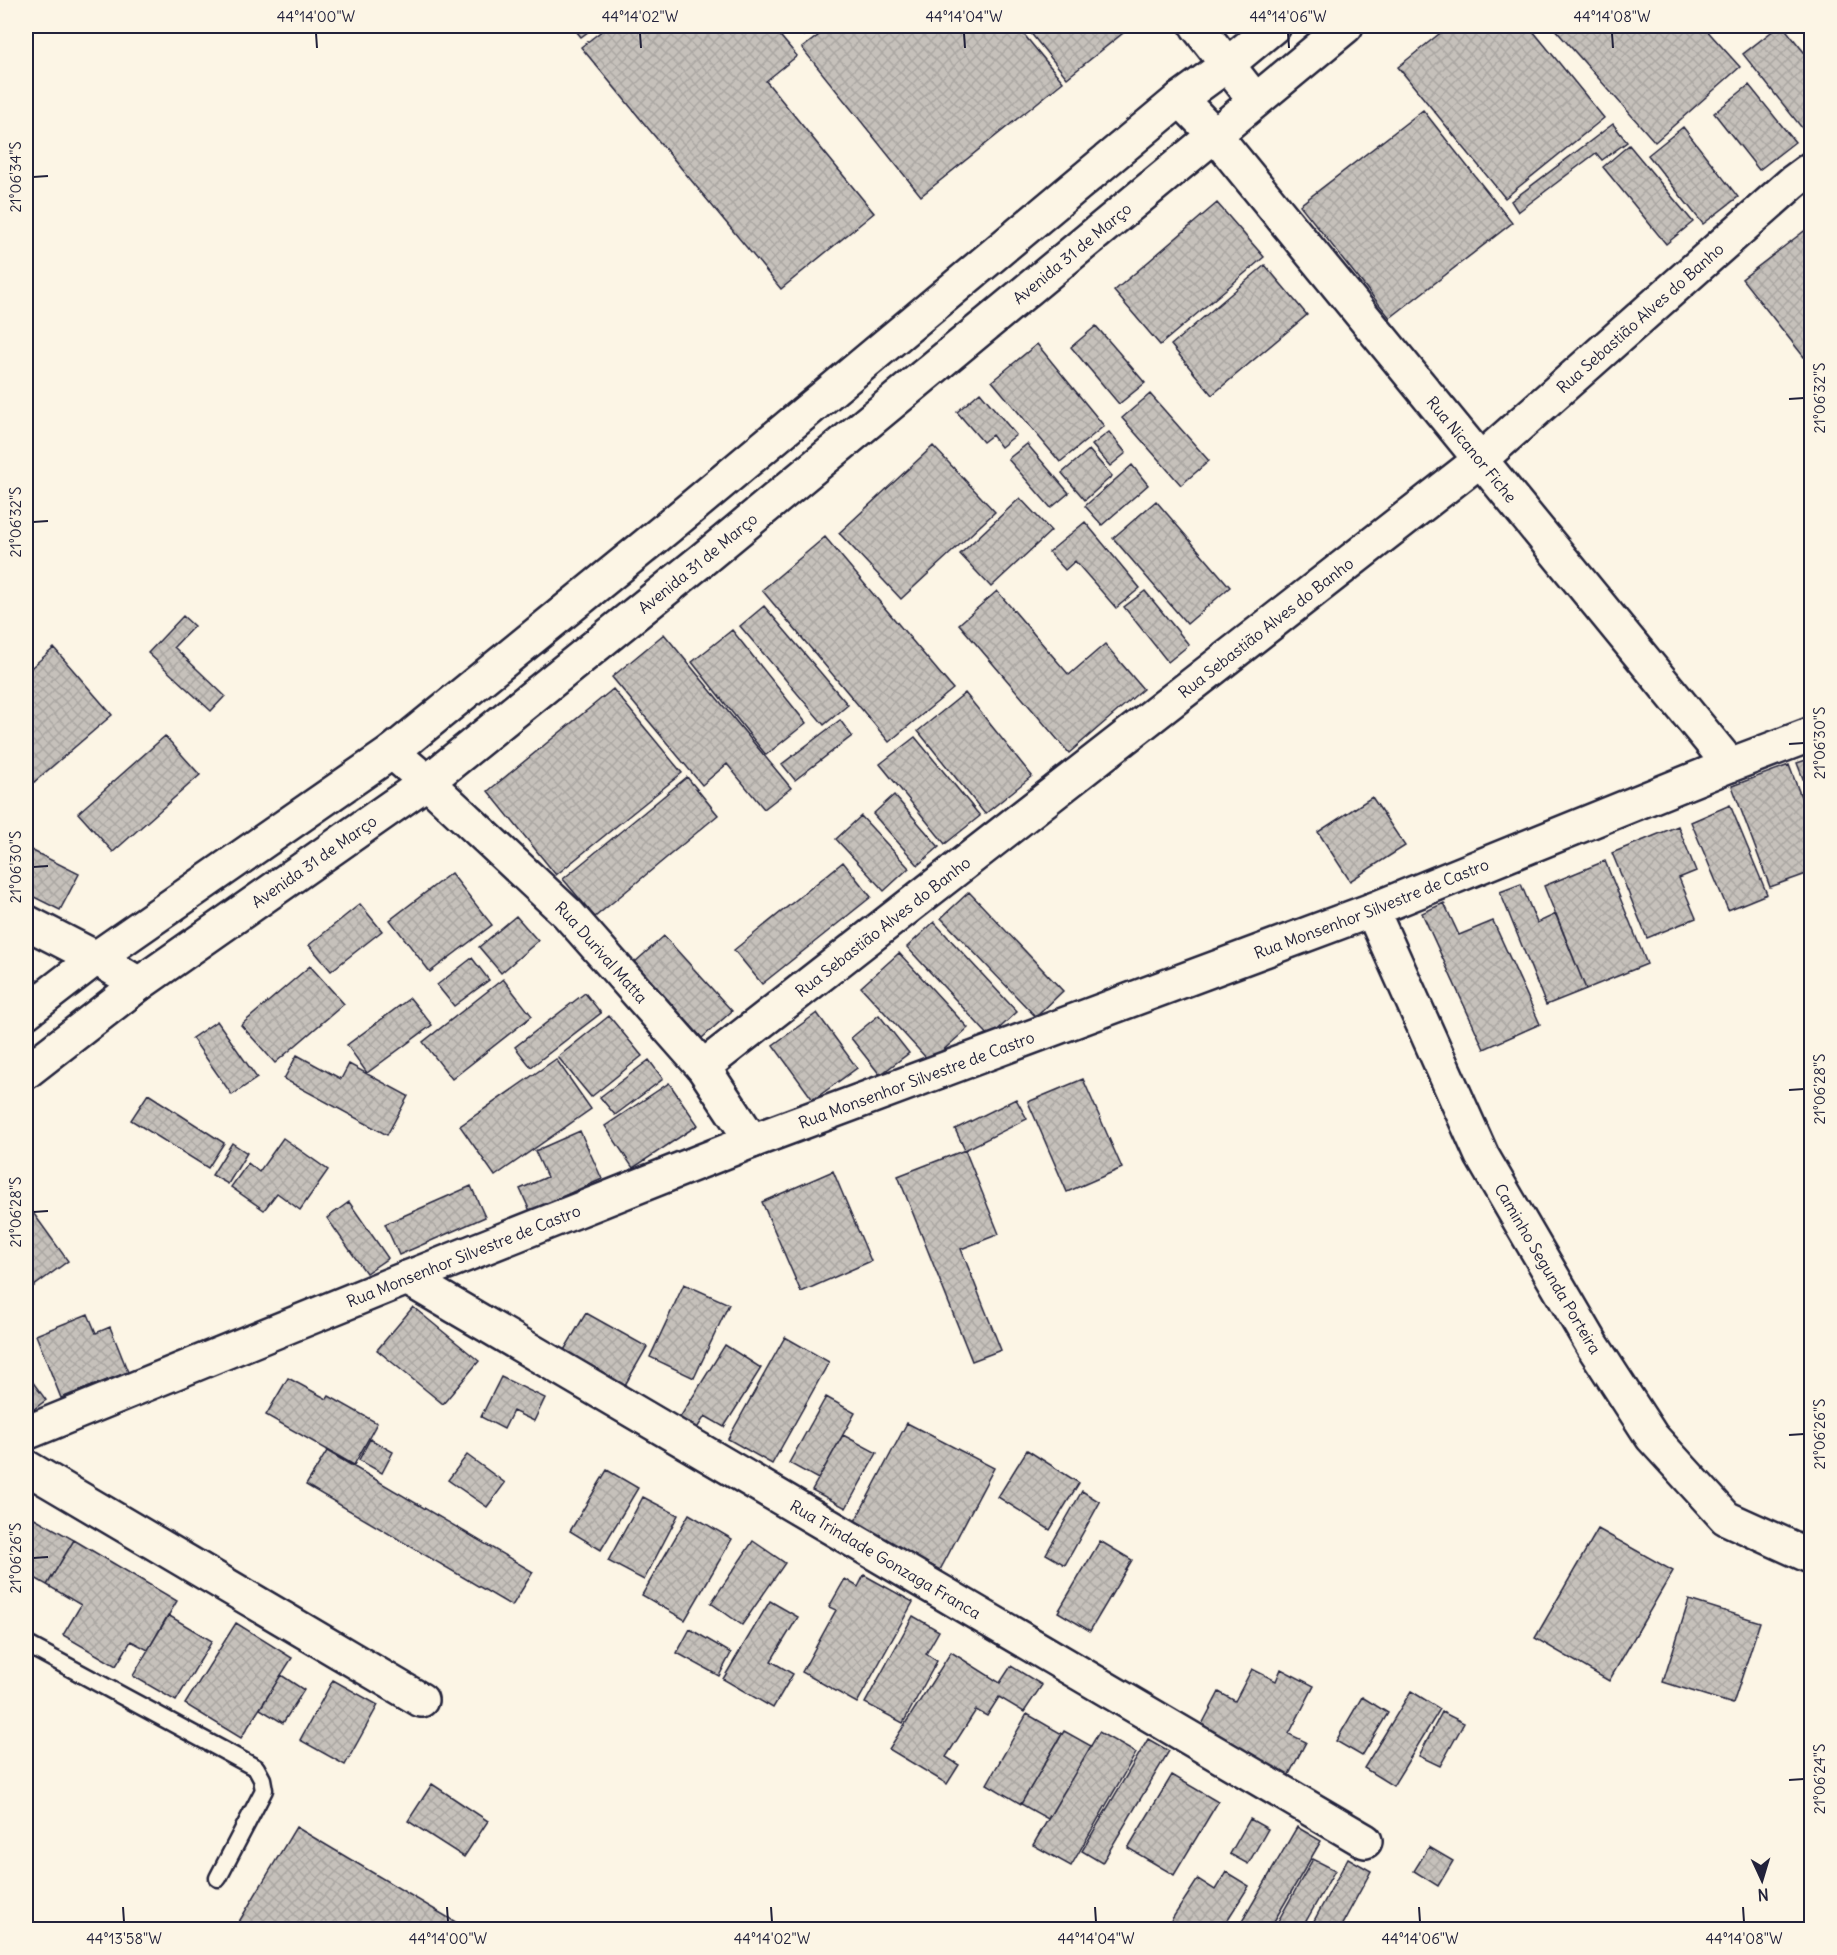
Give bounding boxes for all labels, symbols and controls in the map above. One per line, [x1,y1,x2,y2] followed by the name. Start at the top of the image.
[277,7,356,26] text: 44°14'00"W
[602,7,679,26] text: 44°14'02"W
[925,7,1003,26] text: 44°14'04"W
[1249,7,1327,26] text: 44°14'06"W
[1573,7,1651,26] text: 44°14'08"W
[6,141,25,213] text: 21°06'34"S
[1009,198,1135,308] street label: Avenida 31 de Março
[1552,238,1728,397] street label: Rua Sebastião Alves do Banho
[1810,363,1829,433] text: 21°06'32"S
[1422,392,1521,506] street label: Rua Nicanor Fiche
[6,487,25,557] text: 21°06'32"S
[634,509,761,618] street label: Avenida 31 de Março
[1174,553,1357,702] street label: Rua Sebastião Alves do Banho
[1810,707,1829,779] text: 21°06'30"S
[248,811,380,912] street label: Avenida 31 de Março
[6,831,25,903] text: 21°06'30"S
[791,852,974,1001] street label: Rua Sebastião Alves do Banho
[1251,854,1492,963] street label: Rua Monsenhor Silvestre de Castro
[551,897,652,1007] street label: Rua Durival Matta
[796,1027,1037,1133] street label: Rua Monsenhor Silvestre de Castro
[1810,1054,1829,1124] text: 21°06'28"S
[6,1177,25,1247] text: 21°06'28"S
[1490,1180,1605,1358] street label: Caminho Segunda Porteira
[344,1200,583,1312] street label: Rua Monsenhor Silvestre de Castro
[1810,1399,1829,1469] text: 21°06'26"S
[786,1495,985,1623] street label: Rua Trindade Gonzaga Franca
[6,1523,25,1593] text: 21°06'26"S
[1810,1744,1829,1814] text: 21°06'24"S
[1732,1850,1792,1910] north arrow
[1757,1885,1769,1905] text: N
[86,1929,162,1948] text: 44°13'58"W
[409,1929,488,1948] text: 44°14'00"W
[734,1929,811,1948] text: 44°14'02"W
[1057,1929,1135,1948] text: 44°14'04"W
[1381,1929,1459,1948] text: 44°14'06"W
[1705,1929,1783,1948] text: 44°14'08"W

